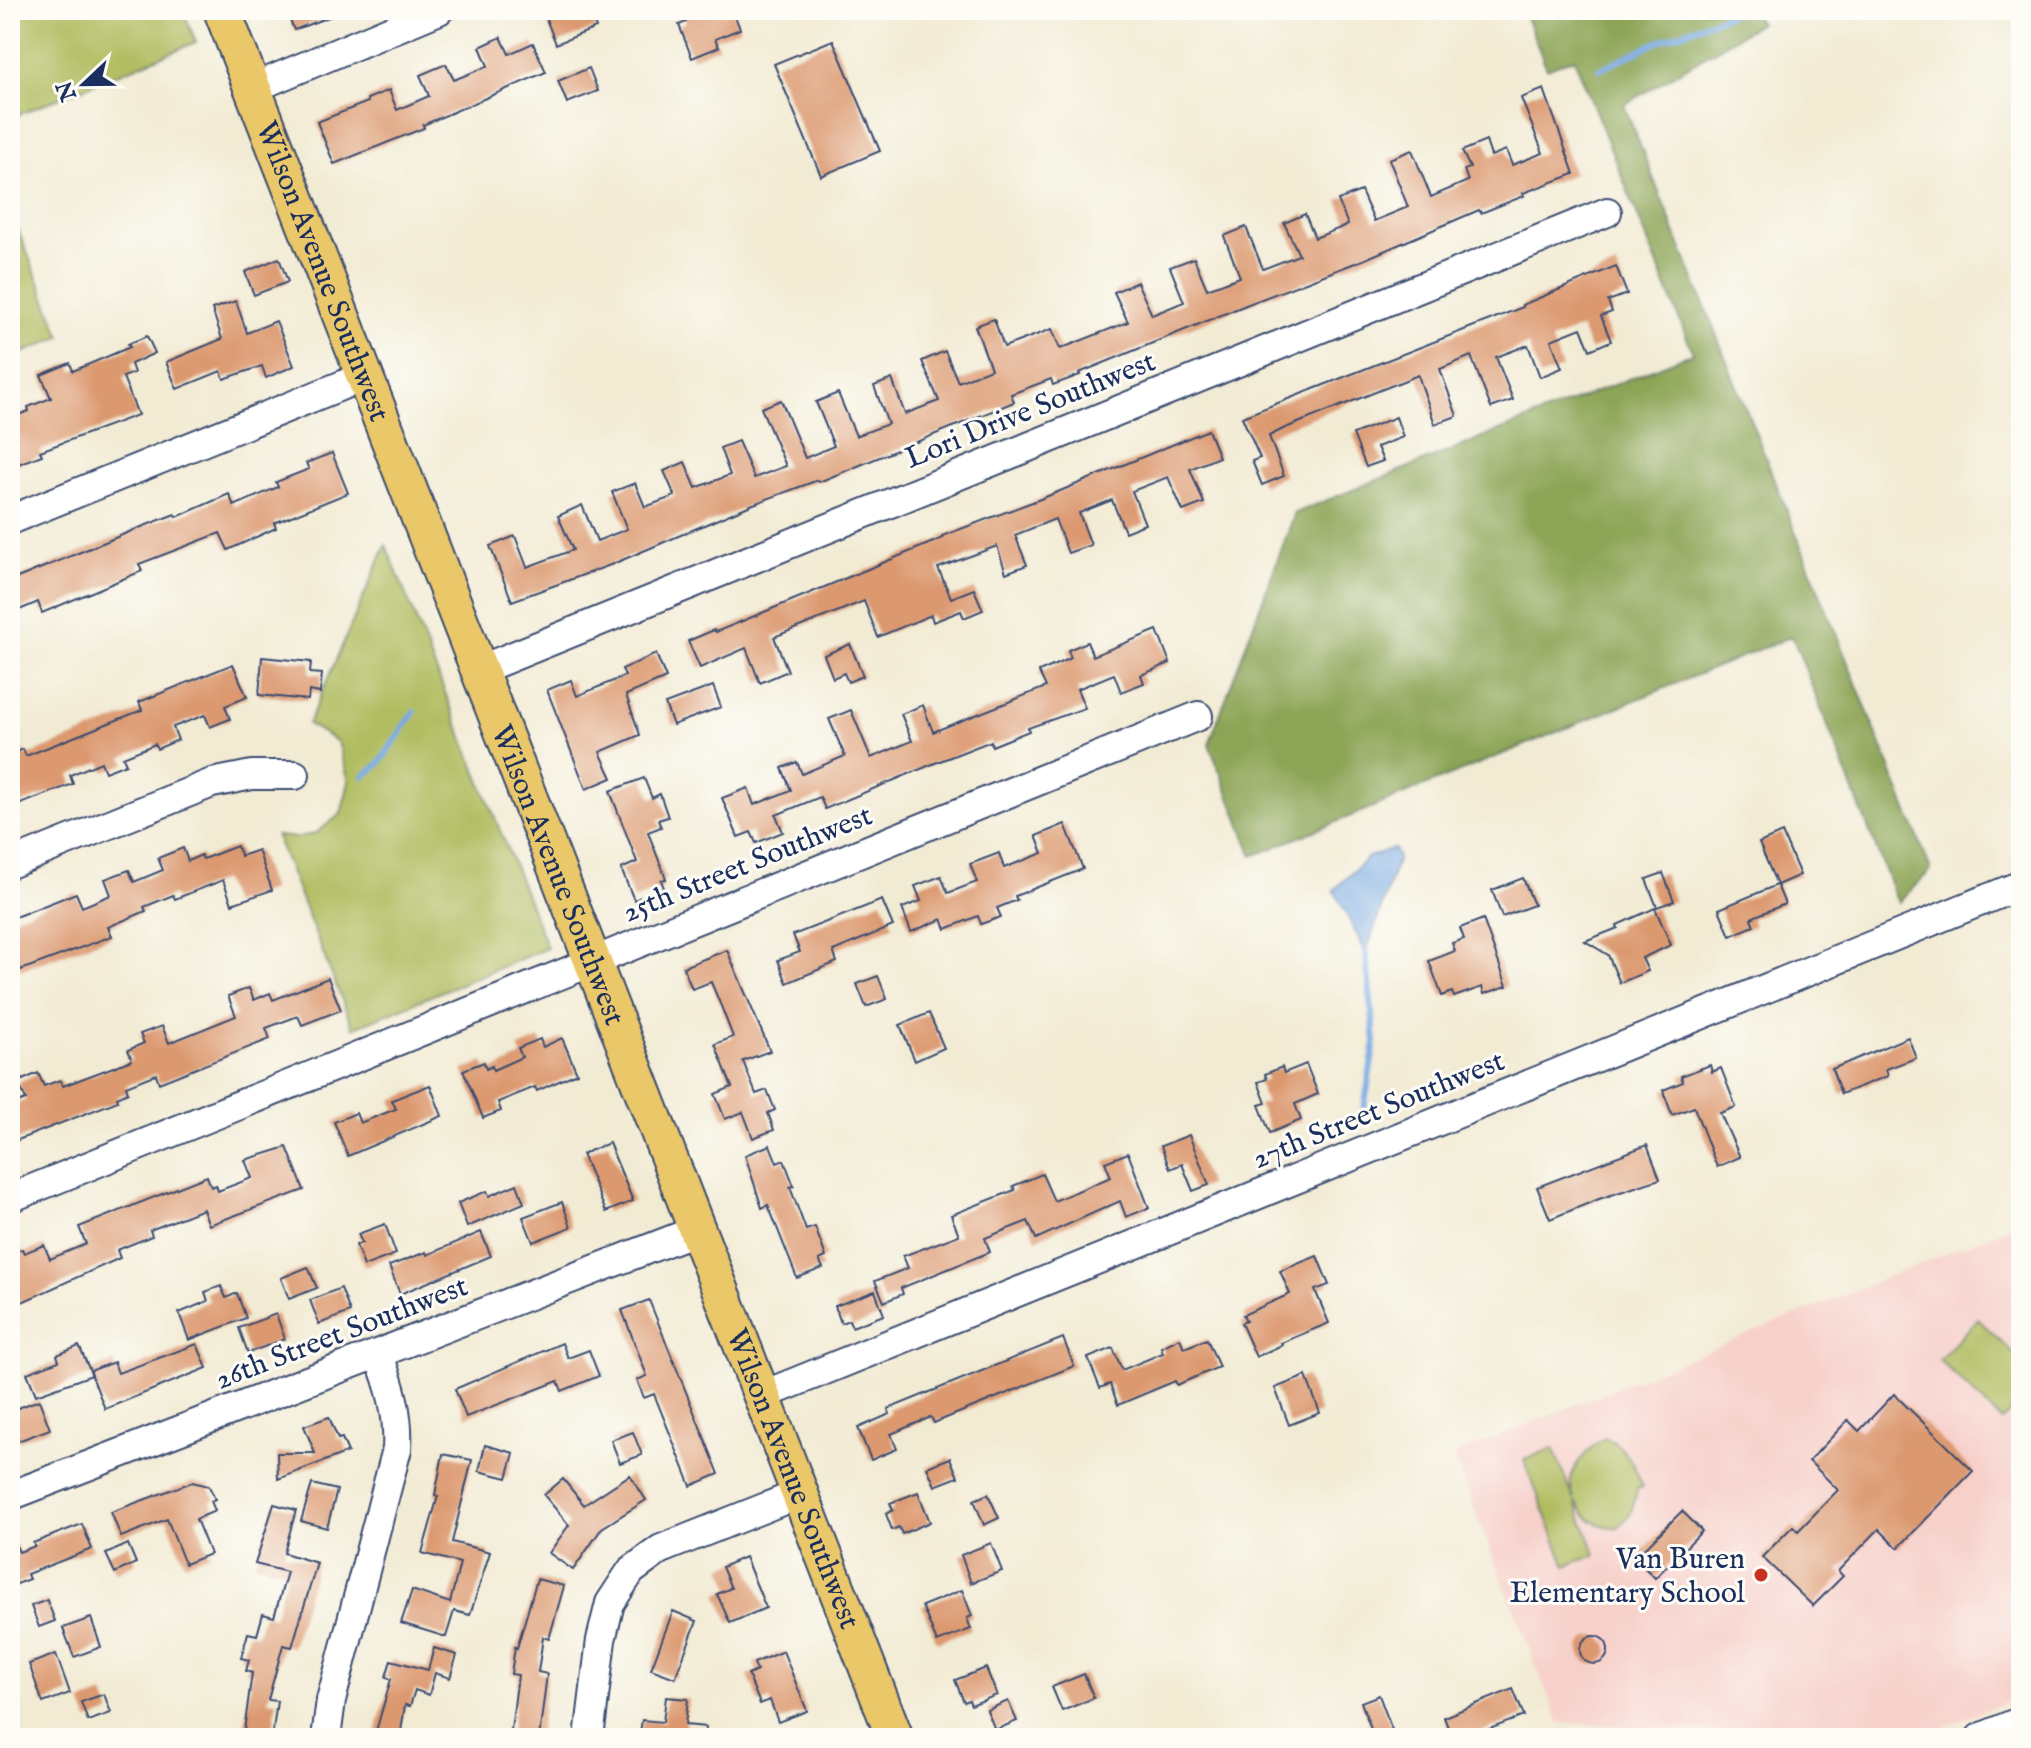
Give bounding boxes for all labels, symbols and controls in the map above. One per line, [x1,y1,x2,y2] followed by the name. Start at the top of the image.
[44,44,124,124] north arrow
[51,77,84,106] text: N
[246,116,397,427] street label: Wilson Avenue Southwest
[900,343,1162,478] street label: Lori Drive Southwest
[481,720,633,1031] street label: Wilson Avenue Southwest
[617,797,878,932] street label: 25th Street Southwest
[1247,1043,1510,1179] street label: 27th Street Southwest
[210,1268,473,1400] street label: 26th Street Southwest
[716,1324,868,1635] street label: Wilson Avenue Southwest
[1509,1541,1746,1613] place label: Van Buren Elementary School
[1752,1566,1770,1584] marker: Van Buren Elementary School

